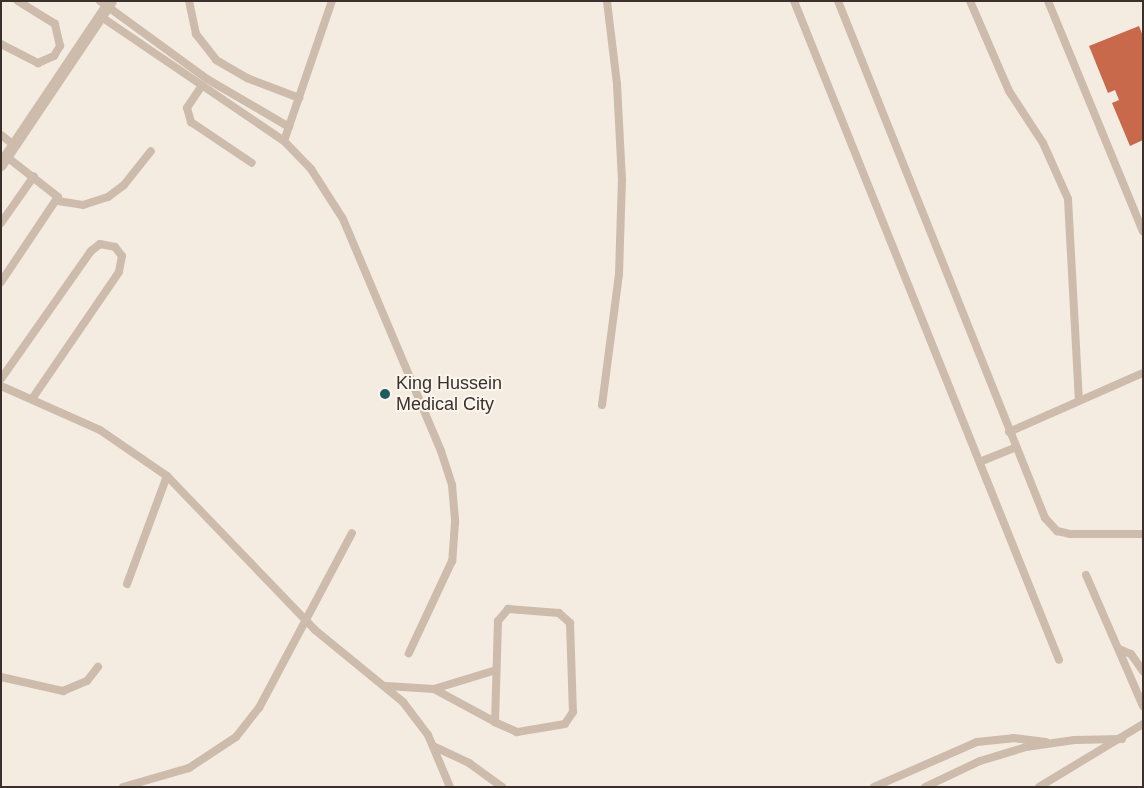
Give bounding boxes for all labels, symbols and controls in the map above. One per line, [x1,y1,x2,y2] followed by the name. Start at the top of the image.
[396,373,502,416] place label: King Hussein Medical City
[378,387,392,401] marker: King Hussein Medical City

